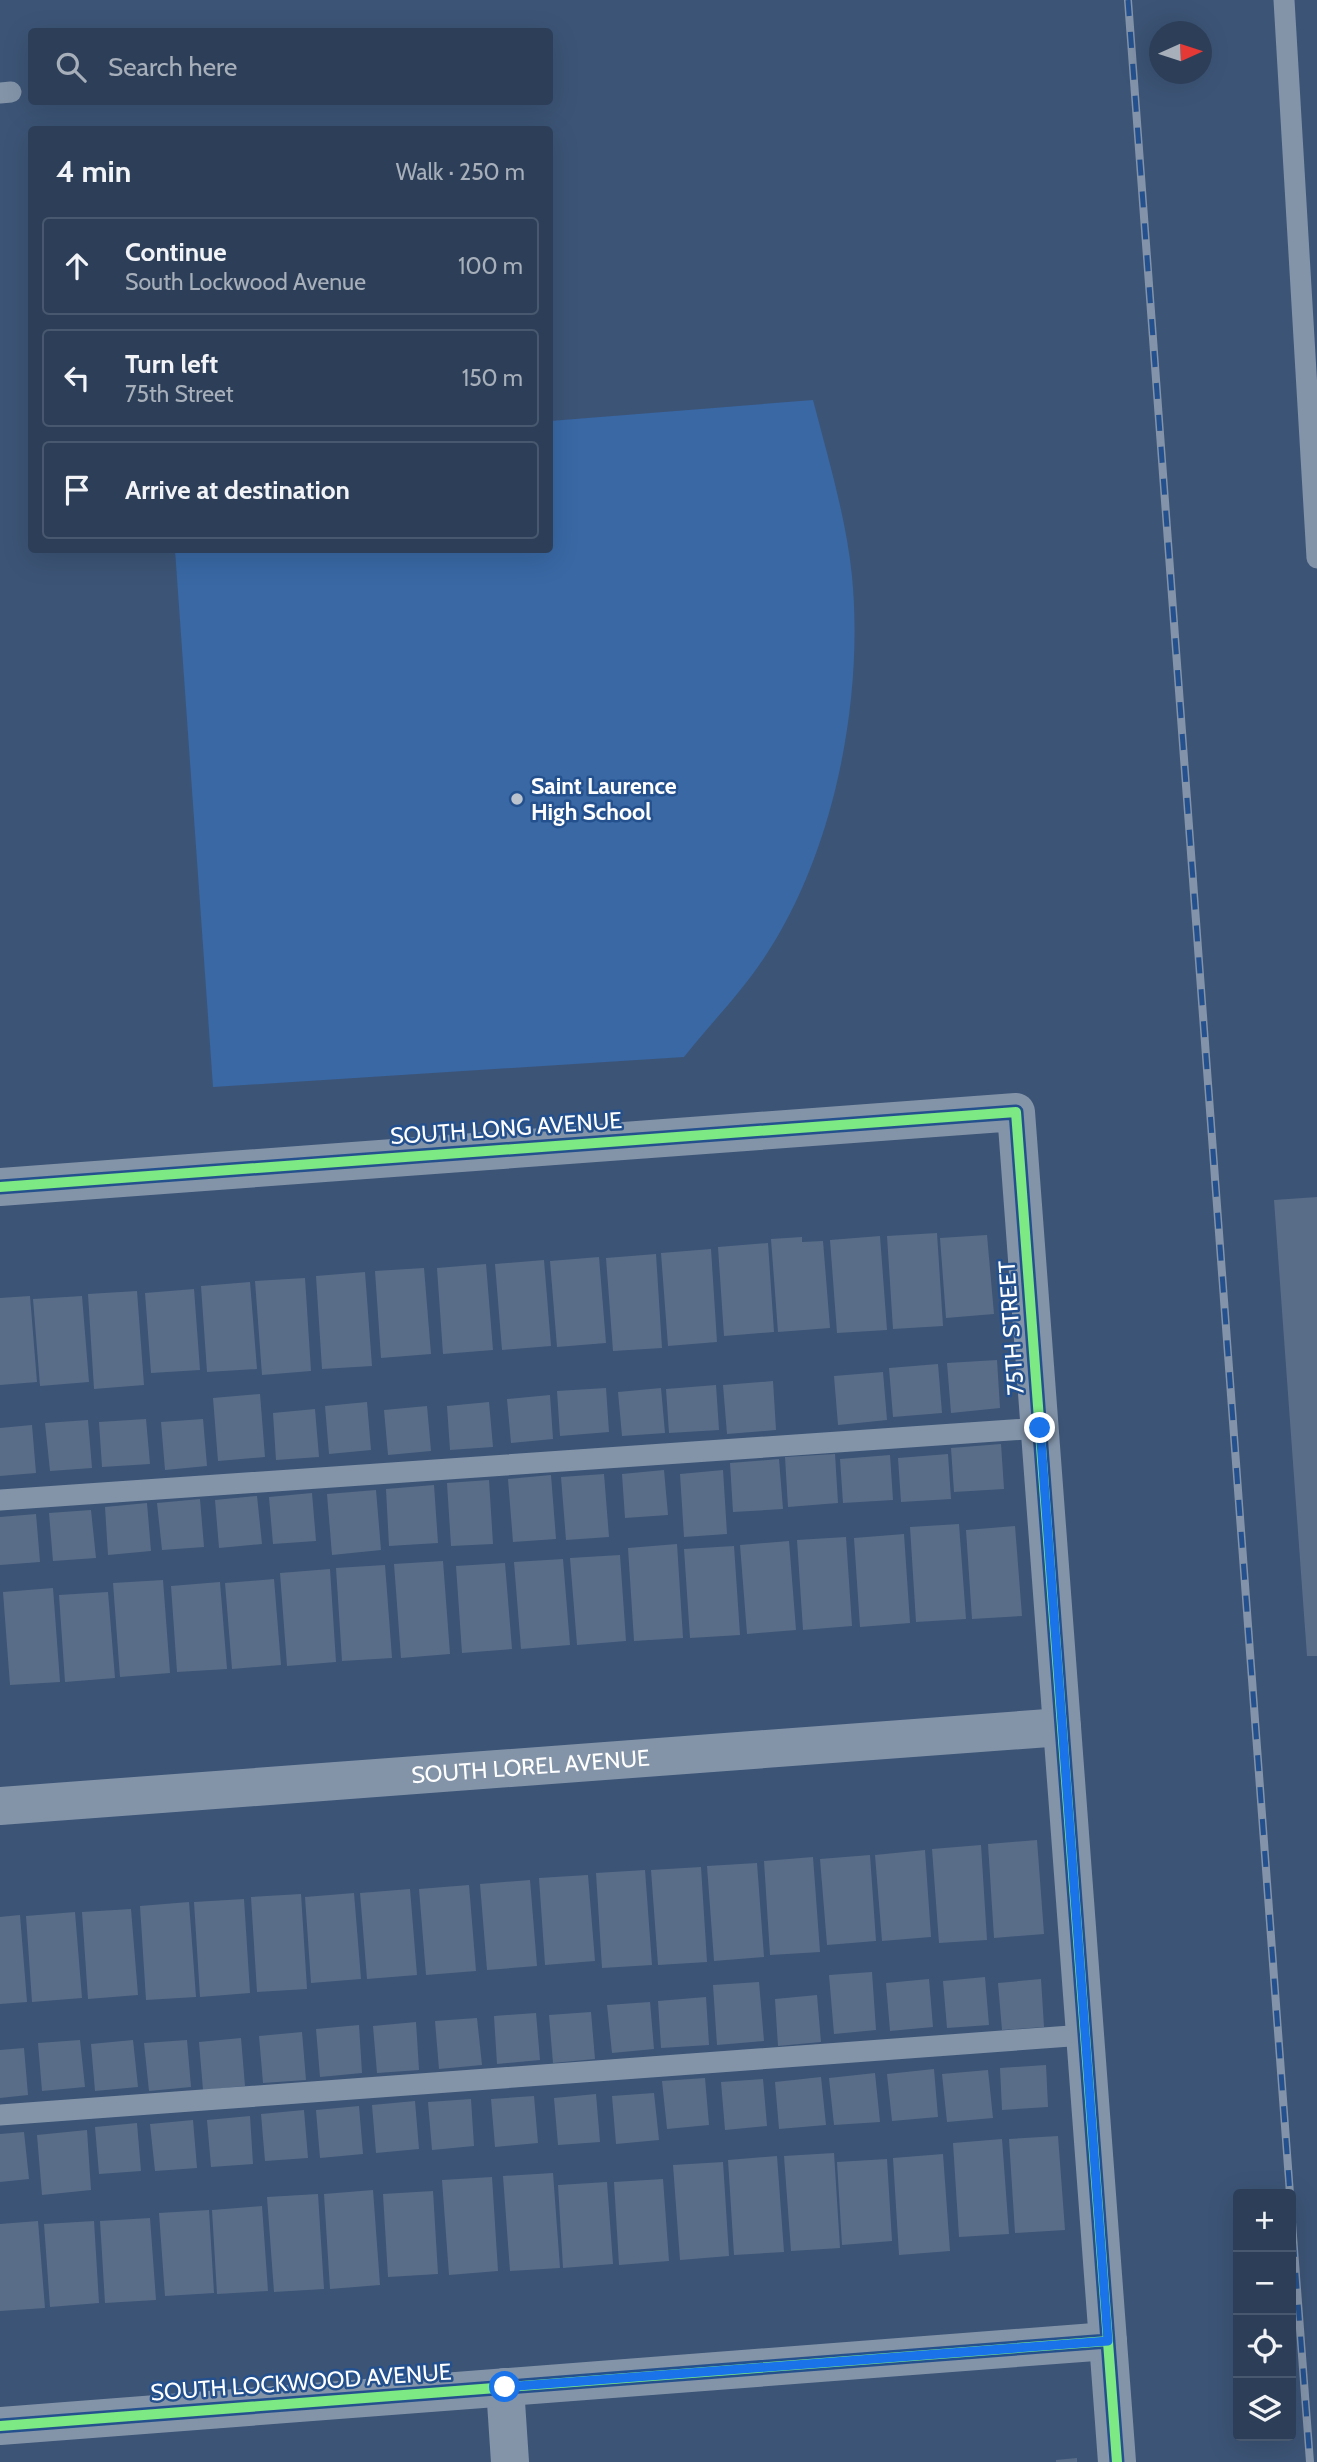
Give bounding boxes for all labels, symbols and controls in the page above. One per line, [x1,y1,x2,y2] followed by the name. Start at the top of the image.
[1149,21,1212,84] north arrow
[28,28,553,105] search box
[52,48,90,86] icon: search
[108,51,237,83] text: Search here
[56,153,131,190] text: 4 min
[396,158,525,186] text: Walk · 250 m
[125,236,227,268] text: Continue
[58,247,96,285] icon: ahead
[458,252,523,280] text: 100 m
[125,268,366,296] text: South Lockwood Avenue
[125,348,218,380] text: Turn left
[58,359,96,397] icon: left
[462,364,523,392] text: 150 m
[125,380,234,408] text: 75th Street
[58,471,96,509] icon: arrive
[125,474,350,506] text: Arrive at destination
[531,772,677,826] place label: Saint Laurence High School
[509,791,525,807] marker: Saint Laurence High School
[389,1106,623,1150] street label: SOUTH LONG AVENUE
[992,1260,1030,1396] street label: 75TH STREET
[1024,1412,1055,1443] route end
[410,1744,651,1789] street label: SOUTH LOREL AVENUE
[1233,2189,1296,2441] map controls
[1233,2189,1296,2252] button: +
[1233,2252,1296,2315] button: −
[1233,2315,1296,2378] button: locate
[150,2358,452,2406] street label: SOUTH LOCKWOOD AVENUE
[489,2371,520,2402] route start
[1233,2378,1296,2441] button: layers

